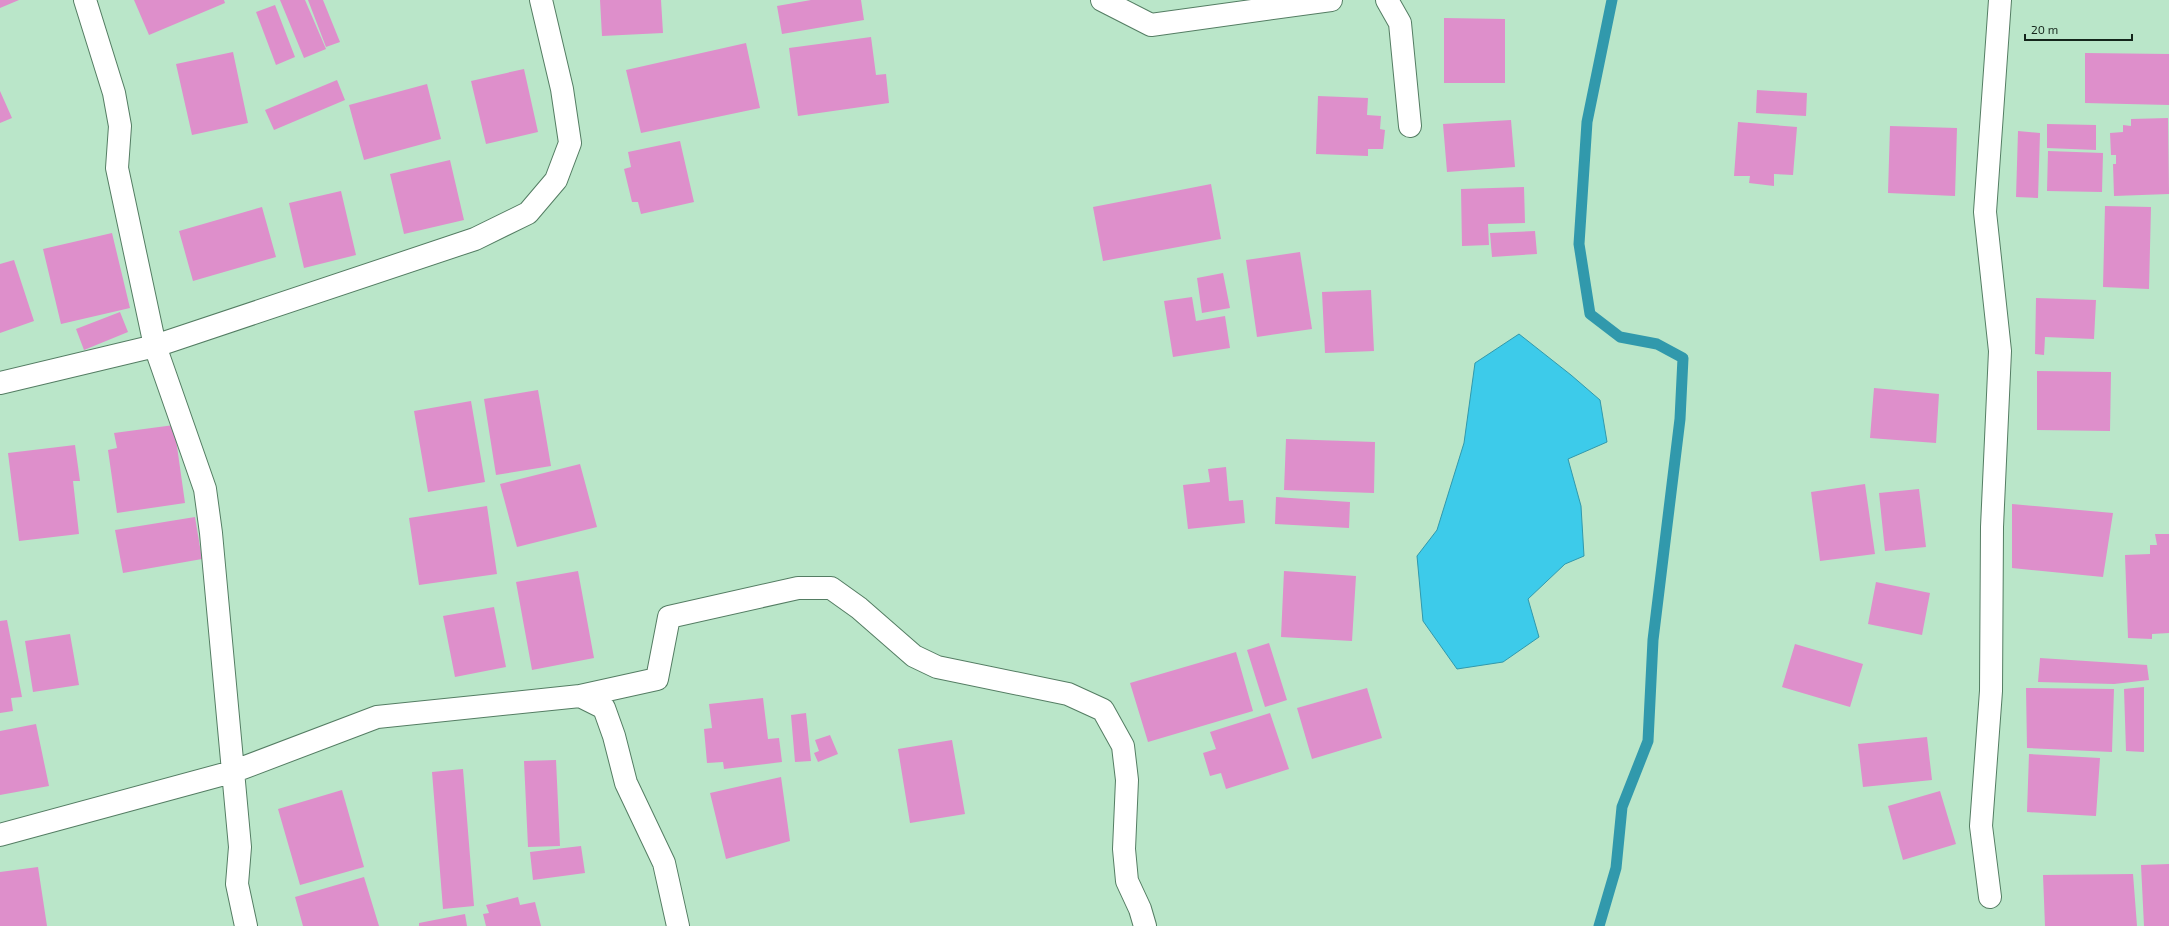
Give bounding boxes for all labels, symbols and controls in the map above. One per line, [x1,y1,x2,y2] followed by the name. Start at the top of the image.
[2025,16,2132,42] scale bar
[2031,22,2058,36] text: 20 m

